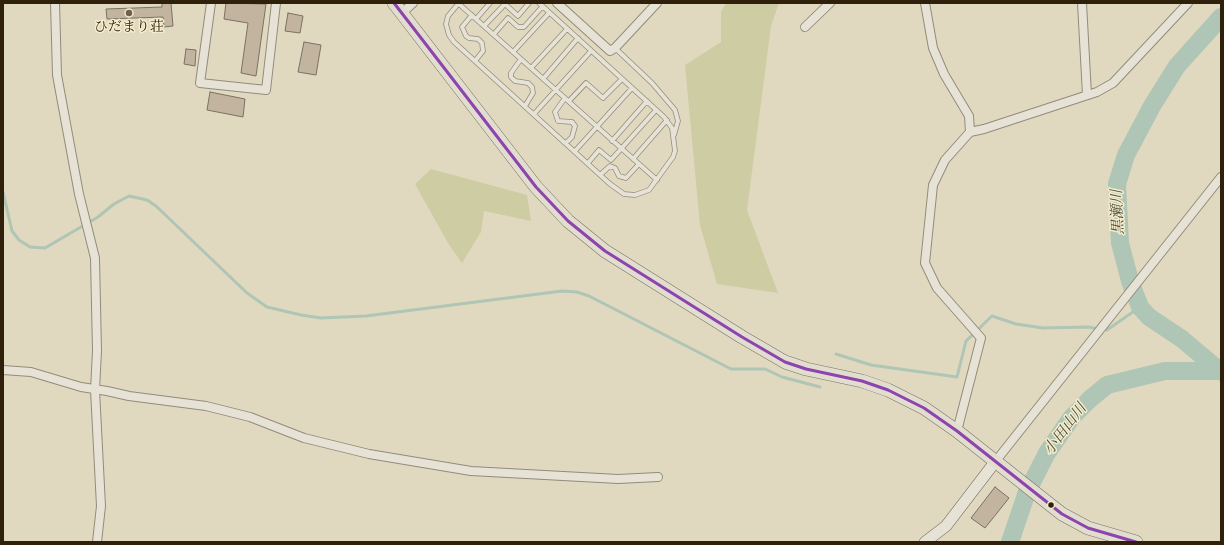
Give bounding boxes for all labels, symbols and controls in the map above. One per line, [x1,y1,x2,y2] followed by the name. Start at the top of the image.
[124,8,134,18] marker: ひだまり荘
[94,20,164,36] place label: ひだまり荘
[1109,189,1129,235] water label: 黒瀬川
[1041,401,1091,459] water label: 小田山川
[1046,500,1056,510] unlabelled marker

